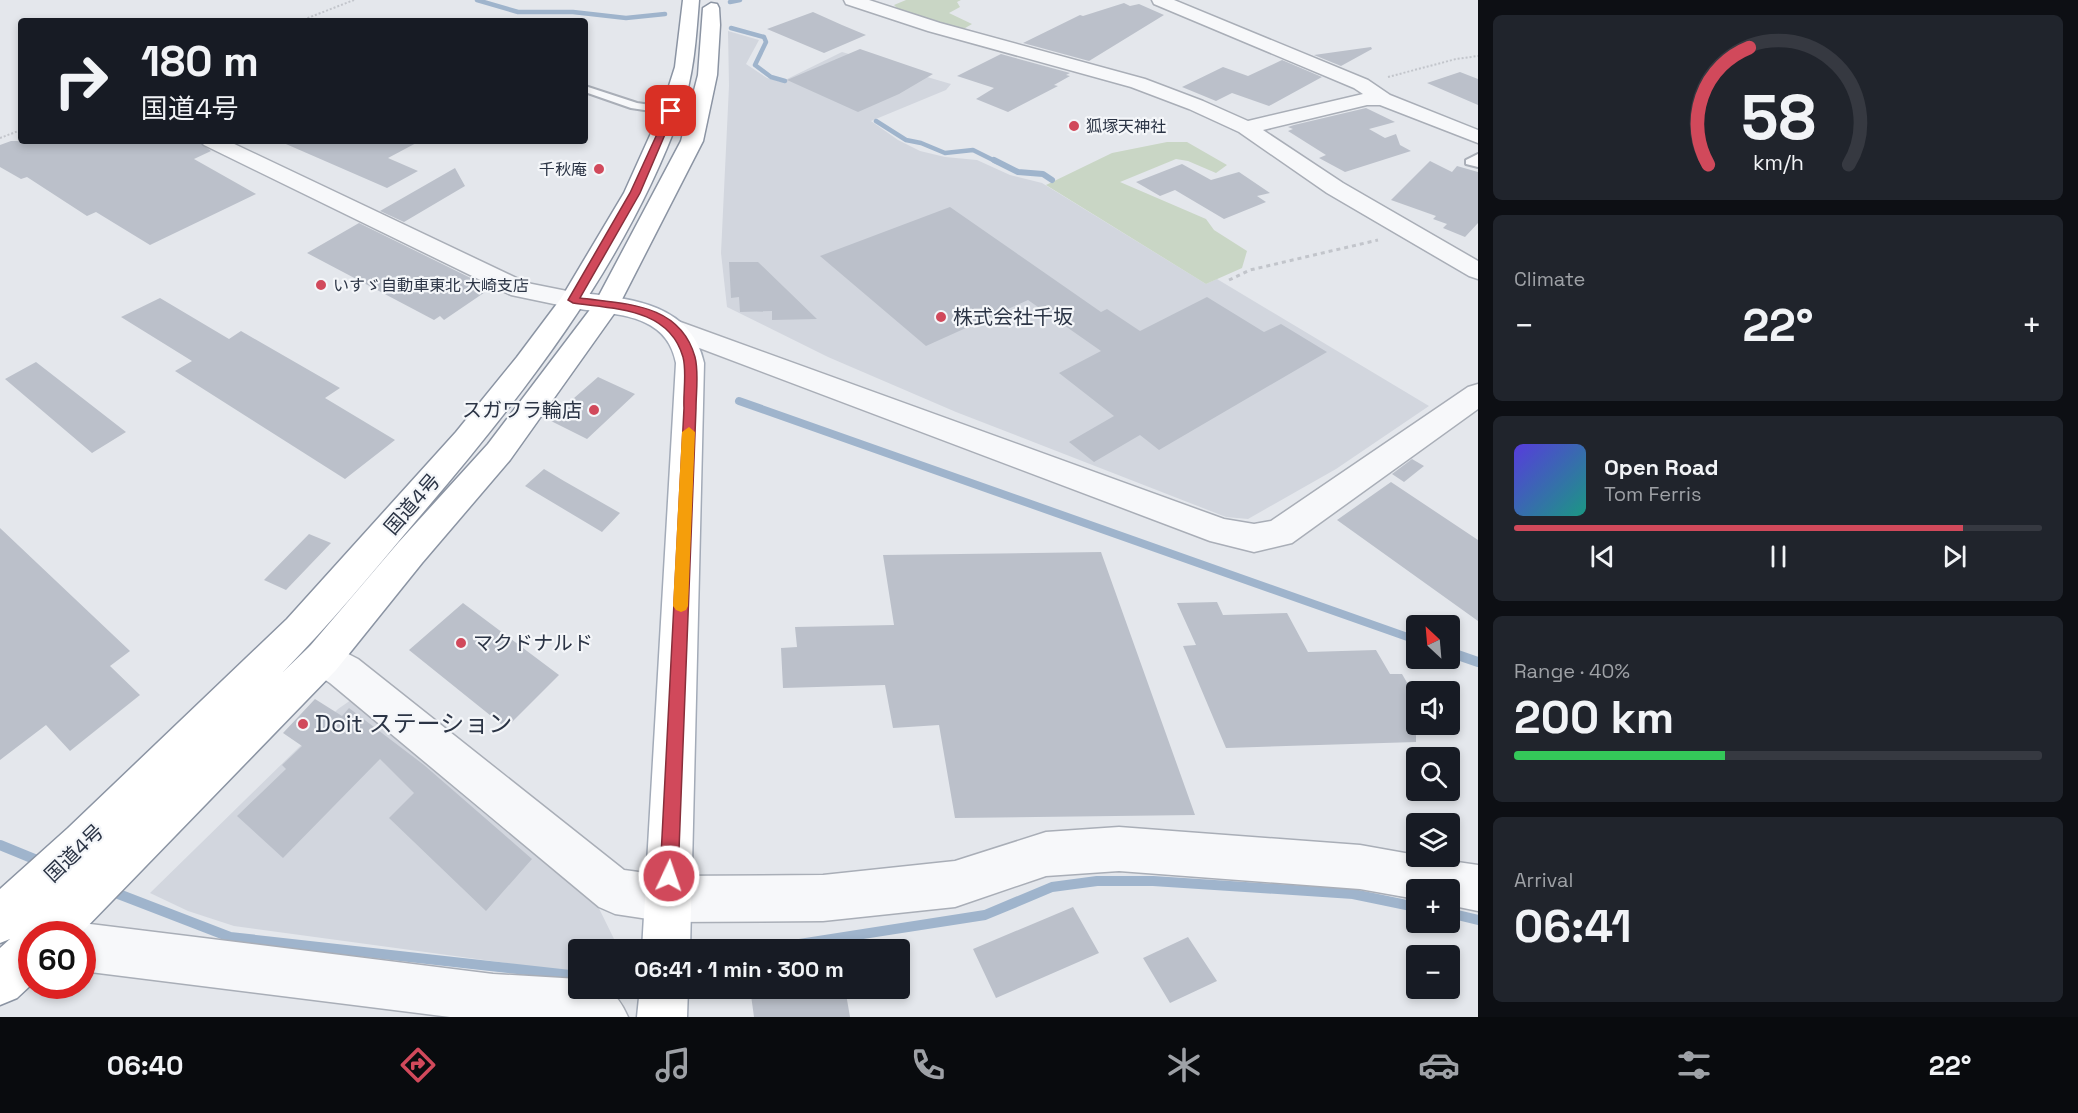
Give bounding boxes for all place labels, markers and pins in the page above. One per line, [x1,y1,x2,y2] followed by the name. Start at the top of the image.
[645,85,696,136] pin
[1086,116,1166,137] place label: 狐塚天神社
[1067,119,1081,133] marker: 狐塚天神社
[539,159,587,180] place label: 千秋庵
[592,162,606,176] marker: 千秋庵
[333,275,529,296] place label: いすゞ自動車東北 大崎支店
[314,278,328,292] marker: いすゞ自動車東北 大崎支店
[953,304,1073,330] place label: 株式会社千坂
[934,310,948,324] marker: 株式会社千坂
[462,397,582,423] place label: スガワラ輪店
[587,403,601,417] marker: スガワラ輪店
[473,630,593,656] place label: マクドナルド
[454,636,468,650] marker: マクドナルド
[315,708,512,739] place label: Doit ステーション
[296,717,310,731] marker: Doit ステーション

